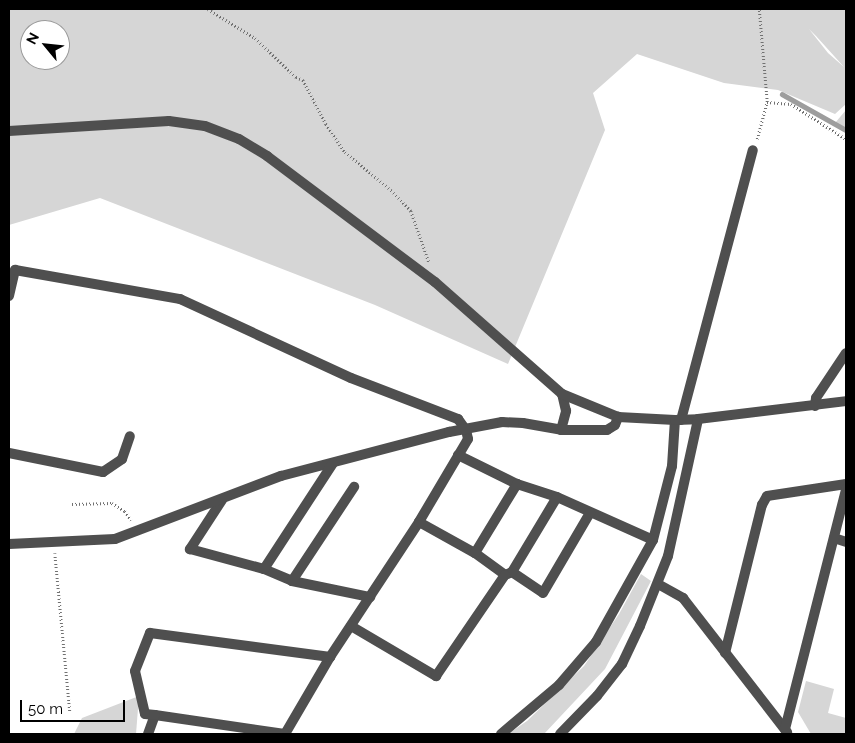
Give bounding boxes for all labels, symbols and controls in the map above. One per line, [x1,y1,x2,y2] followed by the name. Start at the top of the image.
[20,20,70,70] north arrow
[23,30,42,47] text: N
[22,690,128,722] scale bar
[28,700,63,718] text: 50 m

